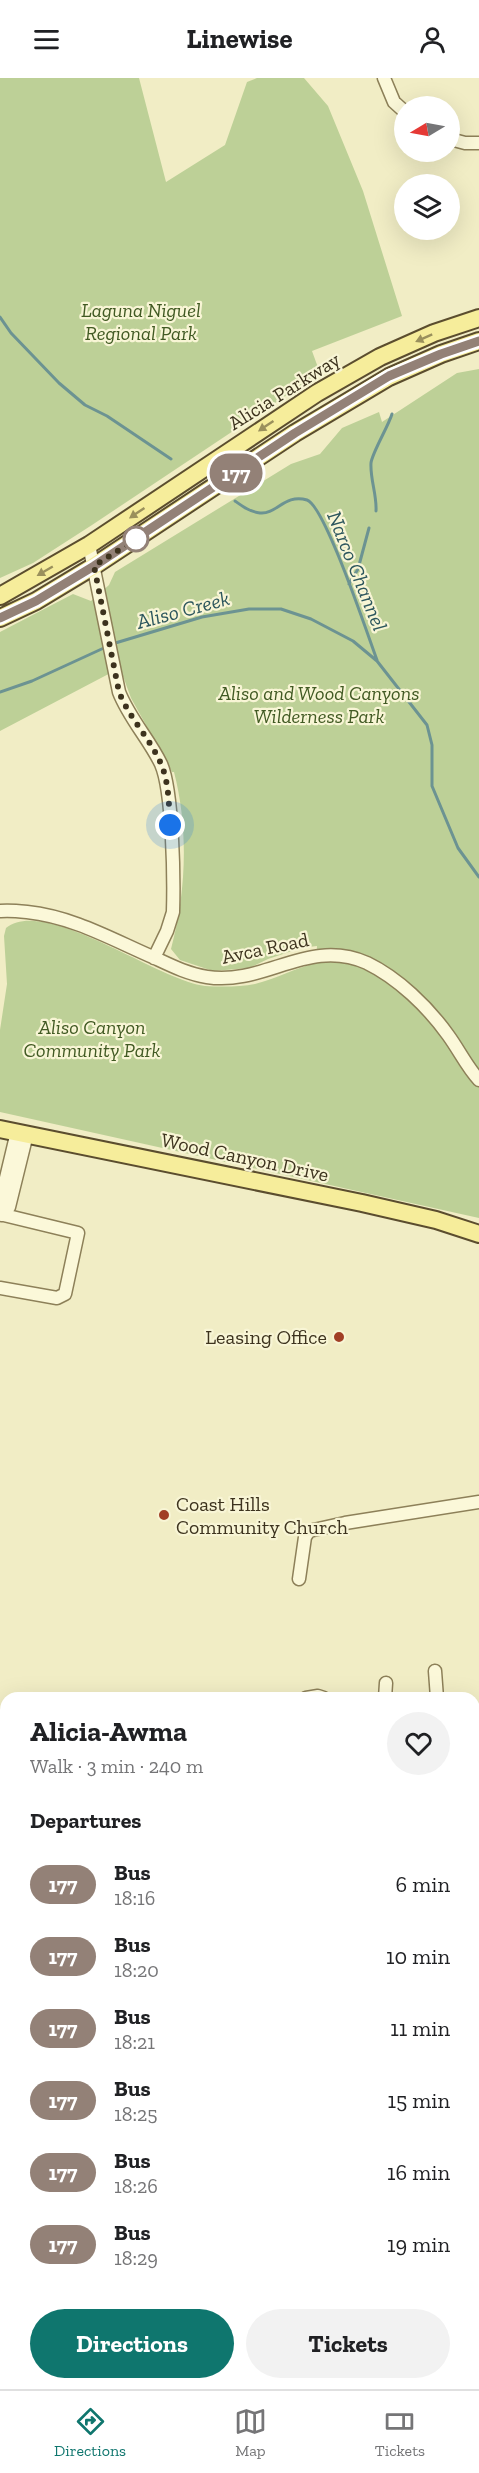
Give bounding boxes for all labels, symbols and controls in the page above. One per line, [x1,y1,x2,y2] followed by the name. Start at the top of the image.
[30,23,63,56] icon: menu
[187,23,292,55] text: Linewise
[416,23,449,56] icon: person
[394,96,460,162] north arrow
[394,96,460,240] map controls
[394,174,460,240] button: layers
[81,298,201,345] park label: Laguna Niguel Regional Park
[415,333,432,342] one-way arrow
[224,347,345,435] street label: Alicia Parkway
[259,420,275,432] one-way arrow
[202,454,270,492] line badge: 177
[222,461,250,486] text: 177
[129,507,145,519] one-way arrow
[322,507,393,634] water label: Narco Channel
[123,526,149,552] unlabelled marker
[36,565,53,575] one-way arrow
[133,585,232,634] water label: Aliso Creek
[217,681,420,728] park label: Aliso and Wood Canyons Wilderness Park
[155,810,185,840] your location
[219,927,311,969] street label: Avca Road
[23,1015,161,1062] park label: Aliso Canyon Community Park
[159,1128,331,1186] street label: Wood Canyon Drive
[205,1325,327,1349] place label: Leasing Office
[332,1330,346,1344] marker: Leasing Office
[176,1492,349,1539] place label: Coast Hills Community Church
[157,1508,171,1522] marker: Coast Hills Community Church
[387,1712,450,1775] button: heart
[30,1715,187,1748] text: Alicia-Awma
[30,1754,203,1778] text: Walk · 3 min · 240 m
[30,1807,141,1834] text: Departures
[114,1859,151,1886] text: Bus
[396,1871,450,1898] text: 6 min
[49,1872,77,1897] text: 177
[114,1886,155,1910] text: 18:16
[114,1931,151,1958] text: Bus
[386,1943,450,1970] text: 10 min
[49,1944,77,1969] text: 177
[114,1958,159,1982] text: 18:20
[114,2003,151,2030] text: Bus
[390,2015,450,2042] text: 11 min
[49,2016,77,2041] text: 177
[114,2030,155,2054] text: 18:21
[114,2075,151,2102] text: Bus
[388,2087,450,2114] text: 15 min
[49,2088,77,2113] text: 177
[114,2102,157,2126] text: 18:25
[114,2147,151,2174] text: Bus
[387,2159,450,2186] text: 16 min
[49,2160,77,2185] text: 177
[114,2174,158,2198] text: 18:26
[114,2219,151,2246] text: Bus
[387,2231,450,2258] text: 19 min
[49,2232,77,2257] text: 177
[114,2246,158,2270] text: 18:29
[30,2309,234,2378] button: Directions
[246,2309,450,2378] button: Tickets
[54,2405,126,2460] tab: Directions
[234,2405,267,2460] tab: Map
[375,2405,425,2460] tab: Tickets

